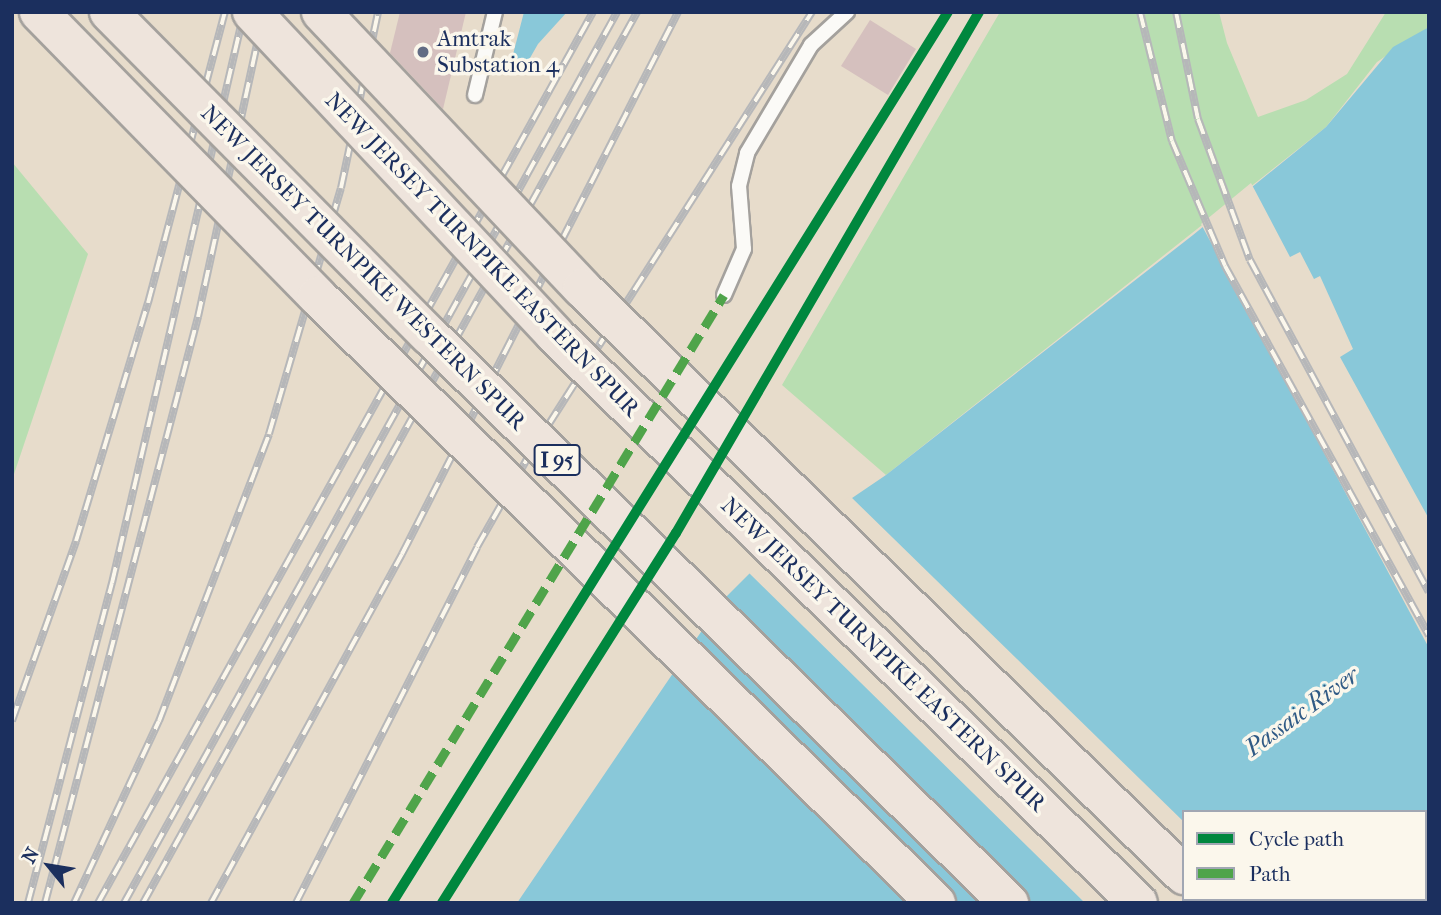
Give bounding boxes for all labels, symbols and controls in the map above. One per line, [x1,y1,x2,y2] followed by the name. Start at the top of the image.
[437,25,559,79] place label: Amtrak Substation 4
[415,44,431,60] marker: Amtrak Substation 4
[319,87,645,423] street label: NEW JERSEY TURNPIKE EASTERN SPUR
[195,100,531,436] street label: NEW JERSEY TURNPIKE WESTERN SPUR
[532,442,582,477] road number: I 95
[715,492,1051,818] street label: NEW JERSEY TURNPIKE EASTERN SPUR
[1240,661,1364,763] water label: Passaic River
[1182,810,1427,901] legend
[1249,827,1344,851] text: Cycle path
[14,831,84,901] north arrow
[18,844,44,867] text: N
[1249,862,1290,886] text: Path

